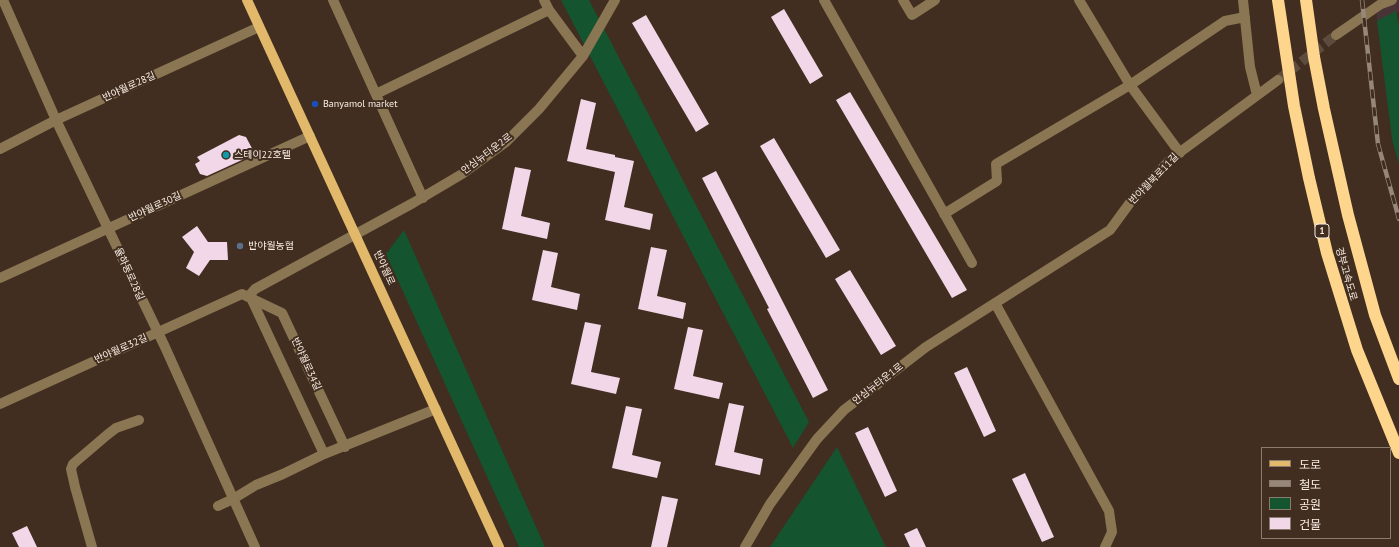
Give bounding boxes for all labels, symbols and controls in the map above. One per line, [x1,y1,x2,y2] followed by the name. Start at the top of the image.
[101,70,157,104] street label: 반야월로28길
[323,98,398,110] place label: Banyamol market
[310,99,320,109] marker: Banyamol market
[459,131,515,177] street label: 안심뉴타운2로
[234,149,291,161] place label: 스테이22호텔
[221,150,231,160] marker: 스테이22호텔
[1127,151,1181,207] street label: 반야월북로11길
[127,190,183,224] street label: 반야월로30길
[1315,224,1329,238] road number: 1
[248,240,294,252] place label: 반야월농협
[235,241,245,251] marker: 반야월농협
[112,246,146,302] street label: 율하동로28길
[1333,246,1359,302] street label: 경부고속도로
[371,249,397,287] street label: 반야월로
[93,332,149,366] street label: 반야월로32길
[289,336,323,392] street label: 반야월로34길
[850,361,906,407] street label: 안심뉴타운1로
[1261,447,1391,539] legend
[1299,457,1321,472] text: 도로
[1299,477,1321,492] text: 철도
[1299,497,1321,512] text: 공원
[1299,517,1321,532] text: 건물

